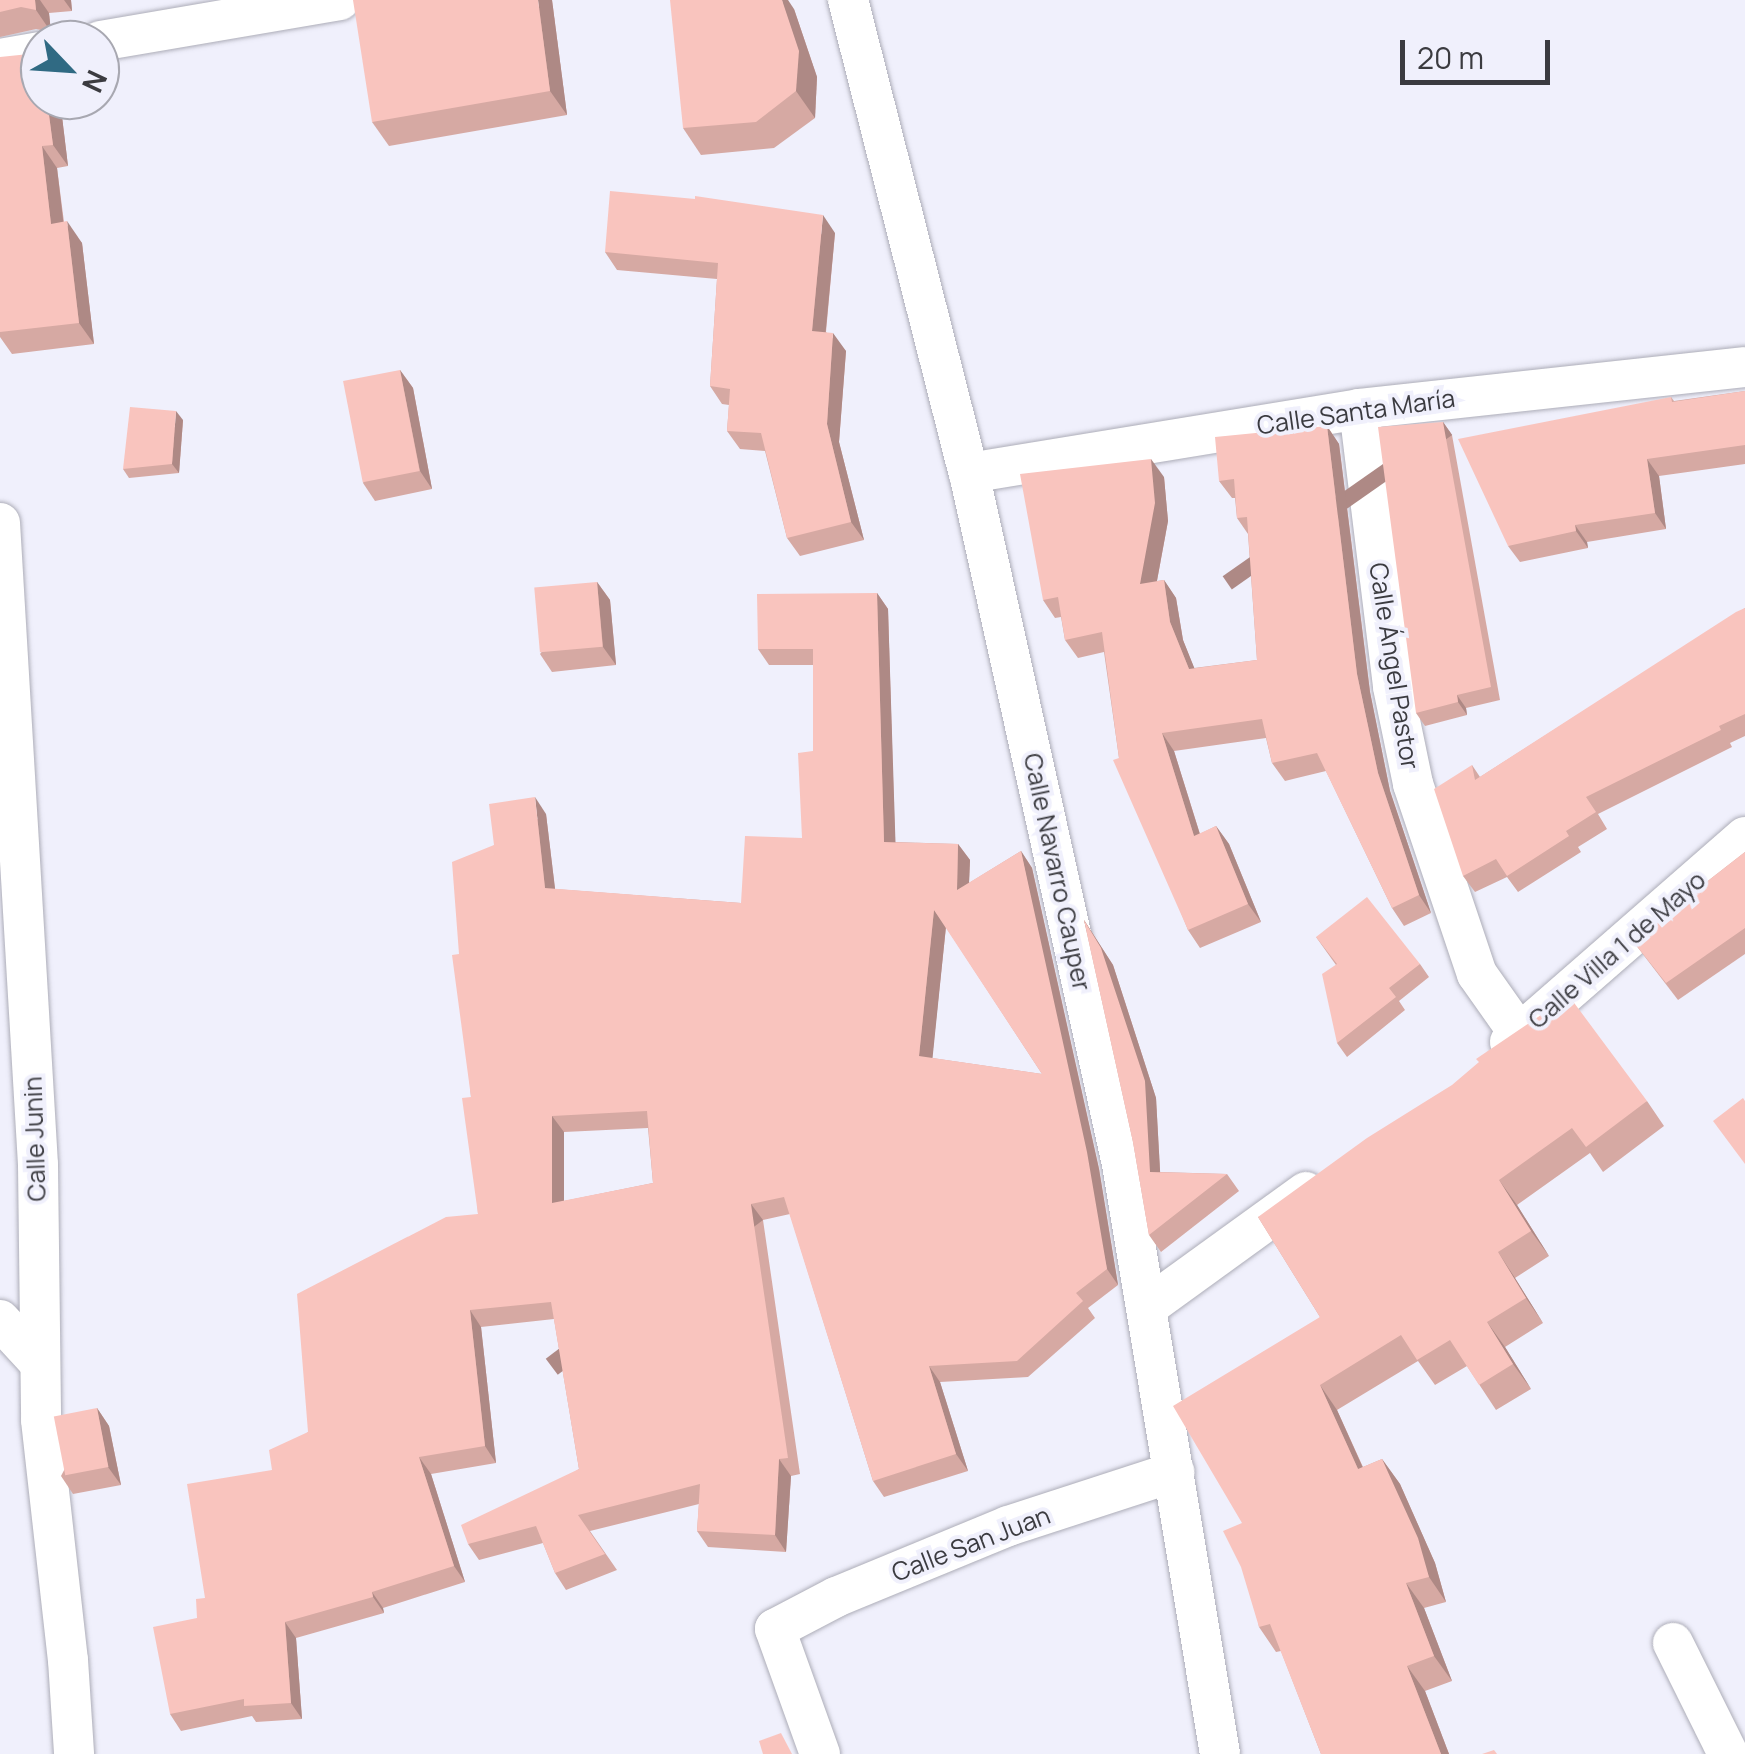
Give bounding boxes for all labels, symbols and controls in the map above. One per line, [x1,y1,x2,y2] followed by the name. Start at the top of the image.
[20,20,120,120] north arrow
[1405,20,1555,82] scale bar
[1417,37,1484,78] text: 20 m
[74,65,117,99] text: N
[1255,383,1457,441] street label: Calle Santa María
[1363,561,1425,771] street label: Calle Ángel Pastor
[1017,751,1097,993] street label: Calle Navarro Cauper
[1522,865,1712,1035] street label: Calle Villa 1 de Mayo
[18,1076,52,1202] street label: Calle Junin
[887,1500,1055,1588] street label: Calle San Juan

